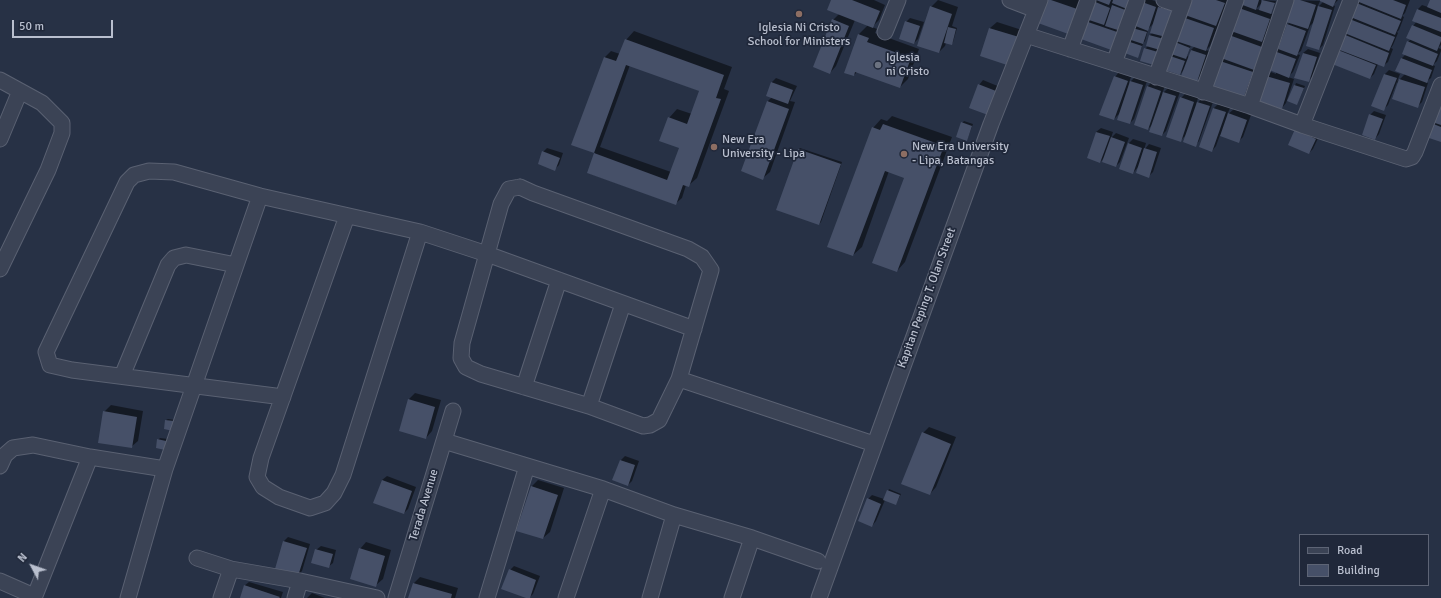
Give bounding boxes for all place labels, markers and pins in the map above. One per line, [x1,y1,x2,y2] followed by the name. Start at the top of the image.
[794,9,804,19] marker: Iglesia Ni Cristo School for Ministers
[748,21,850,49] place label: Iglesia Ni Cristo School for Ministers
[886,51,929,79] place label: Iglesia ni Cristo
[873,60,883,70] marker: Iglesia ni Cristo
[722,133,805,161] place label: New Era University - Lipa
[912,140,1009,168] place label: New Era University - Lipa, Batangas
[709,142,719,152] marker: New Era University - Lipa
[899,149,909,159] marker: New Era University - Lipa, Batangas

